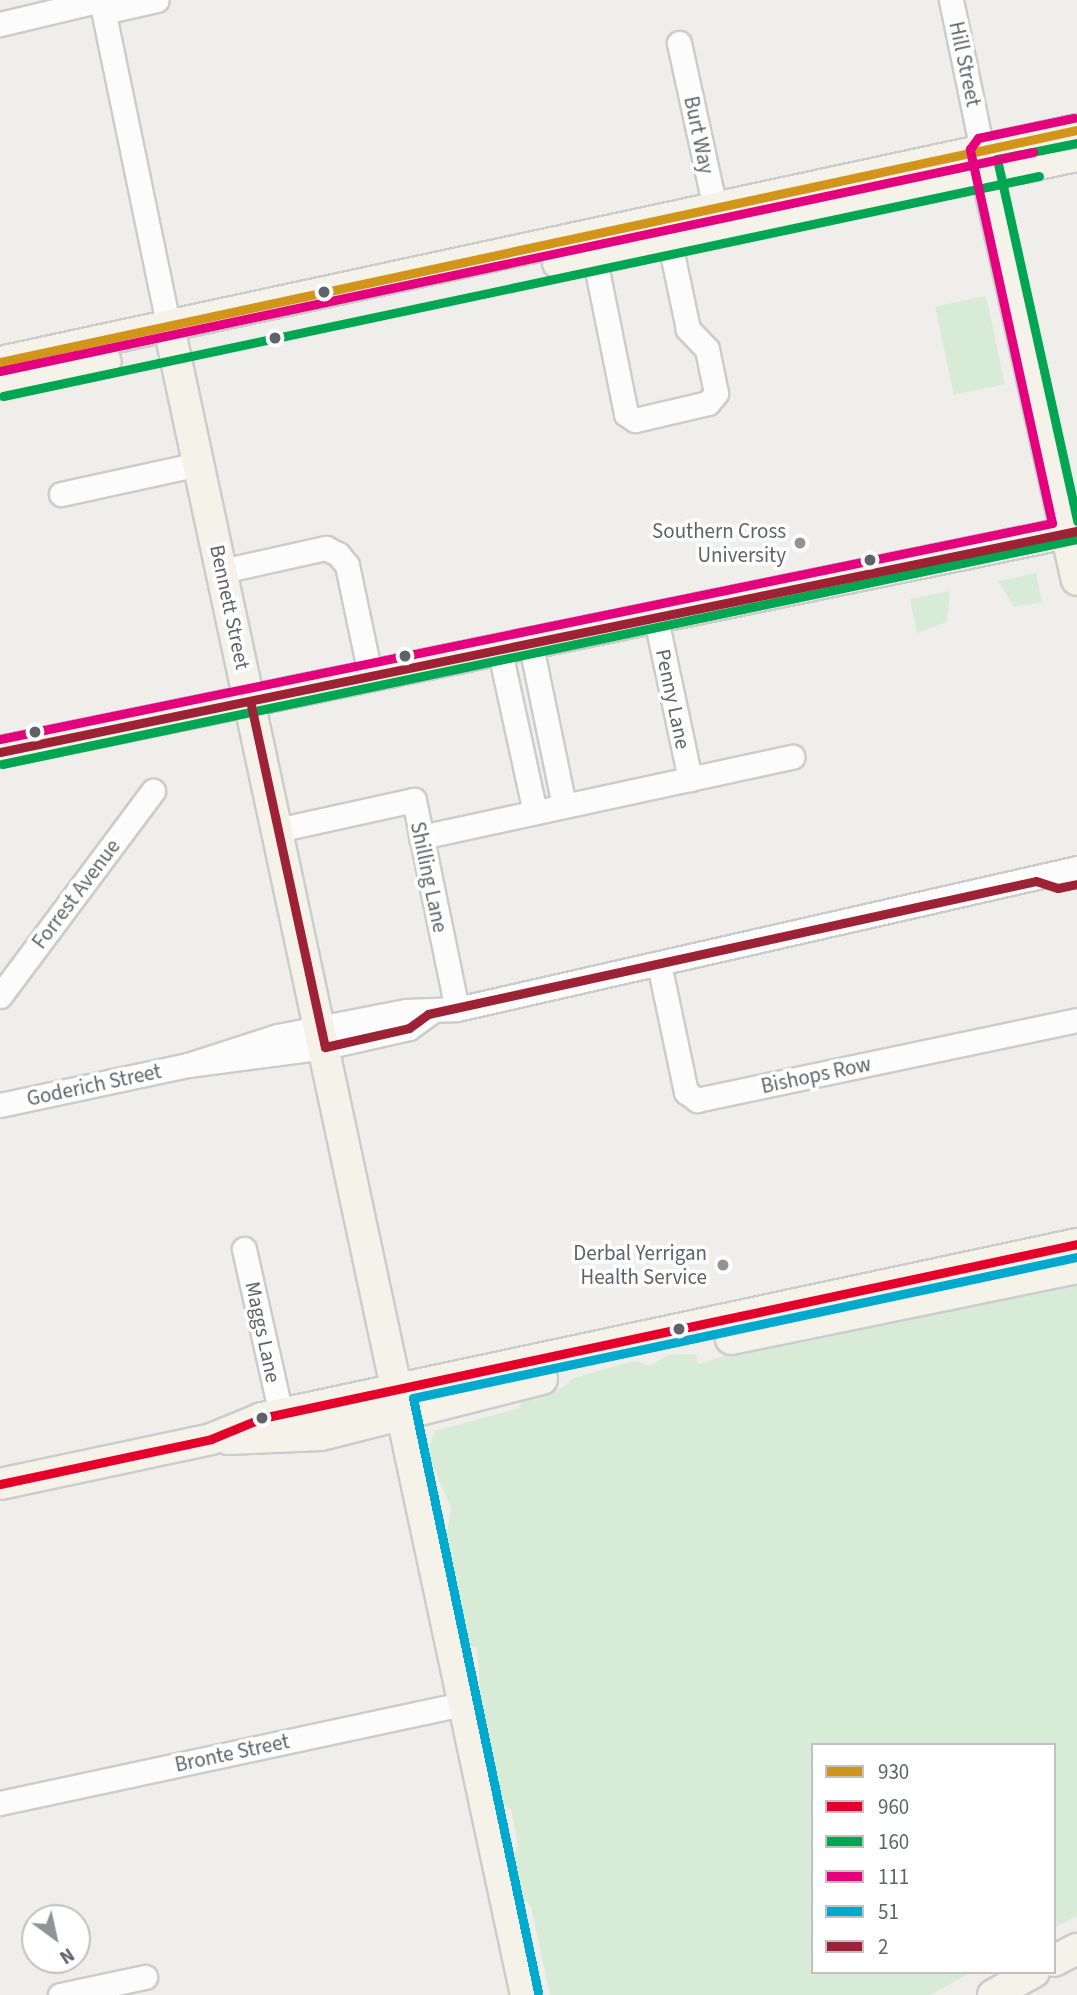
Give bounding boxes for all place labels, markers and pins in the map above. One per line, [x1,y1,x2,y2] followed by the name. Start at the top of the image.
[317,285,331,299] unlabelled marker
[268,331,282,345] unlabelled marker
[652,518,786,568] place label: Southern Cross University
[792,535,808,551] marker: Southern Cross University
[863,553,877,567] unlabelled marker
[398,649,412,663] unlabelled marker
[28,725,42,739] unlabelled marker
[573,1240,707,1290] place label: Derbal Yerrigan Health Service
[713,1255,733,1275] marker: Derbal Yerrigan Health Service
[672,1322,686,1336] unlabelled marker
[255,1411,269,1425] unlabelled marker

